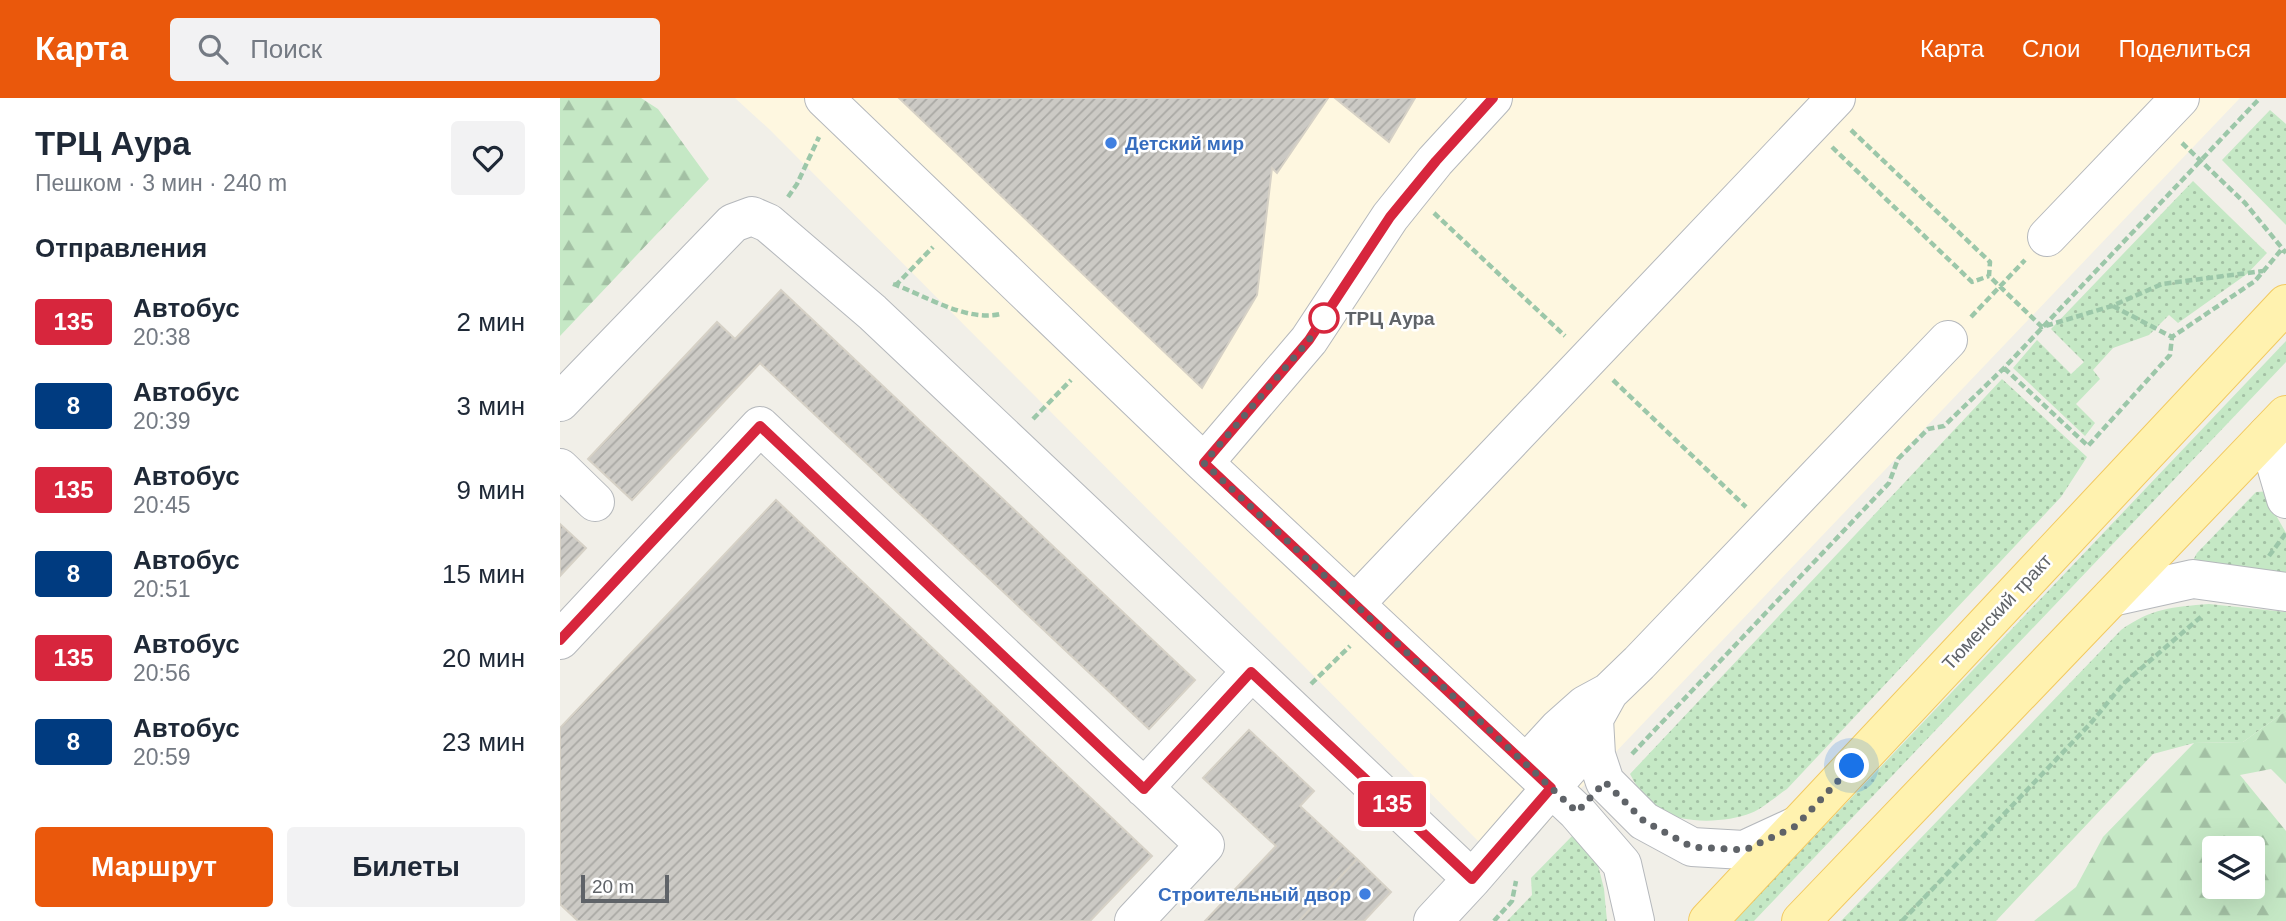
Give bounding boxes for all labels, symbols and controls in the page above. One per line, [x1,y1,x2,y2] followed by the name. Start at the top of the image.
[170,18,660,81] search box
[35,30,128,67] text: Карта
[194,30,232,68] icon: search
[250,34,322,64] text: Поиск
[1920,35,1984,62] text: Карта
[2022,35,2080,62] text: Слои
[2118,35,2251,62] text: Поделиться
[451,121,525,195] button: heart
[35,125,191,162] text: ТРЦ Аура
[1125,133,1244,154] place label: Детский мир
[1103,135,1119,151] marker: Детский мир
[35,170,287,196] text: Пешком · 3 мин · 240 m
[35,233,207,263] text: Отправления
[133,293,240,323] text: Автобус
[1309,303,1339,333] marker: ТРЦ Аура
[457,307,525,337] text: 2 мин
[53,308,94,335] text: 135
[1345,308,1435,329] place label: ТРЦ Аура
[133,324,191,350] text: 20:38
[133,377,240,407] text: Автобус
[457,391,525,421] text: 3 мин
[67,392,80,419] text: 8
[133,408,191,434] text: 20:39
[133,461,240,491] text: Автобус
[457,475,525,505] text: 9 мин
[53,476,94,503] text: 135
[133,492,191,518] text: 20:45
[133,545,240,575] text: Автобус
[1938,550,2056,674] street label: Тюменский тракт
[442,559,525,589] text: 15 мин
[67,560,80,587] text: 8
[133,576,191,602] text: 20:51
[133,629,240,659] text: Автобус
[442,643,525,673] text: 20 мин
[53,644,94,671] text: 135
[133,660,191,686] text: 20:56
[133,713,240,743] text: Автобус
[442,727,525,757] text: 23 мин
[67,728,80,755] text: 8
[133,744,191,770] text: 20:59
[1834,748,1869,783] your location
[1352,781,1432,827] line badge: 135
[1372,790,1412,817] text: 135
[35,827,273,907] button: Маршрут
[287,827,525,907] button: Билеты
[2202,836,2265,899] map controls
[2202,836,2265,899] button: layers
[581,872,668,904] scale bar
[592,876,634,897] text: 20 m
[1158,884,1351,905] place label: Строительный двор
[1357,886,1373,902] marker: Строительный двор

